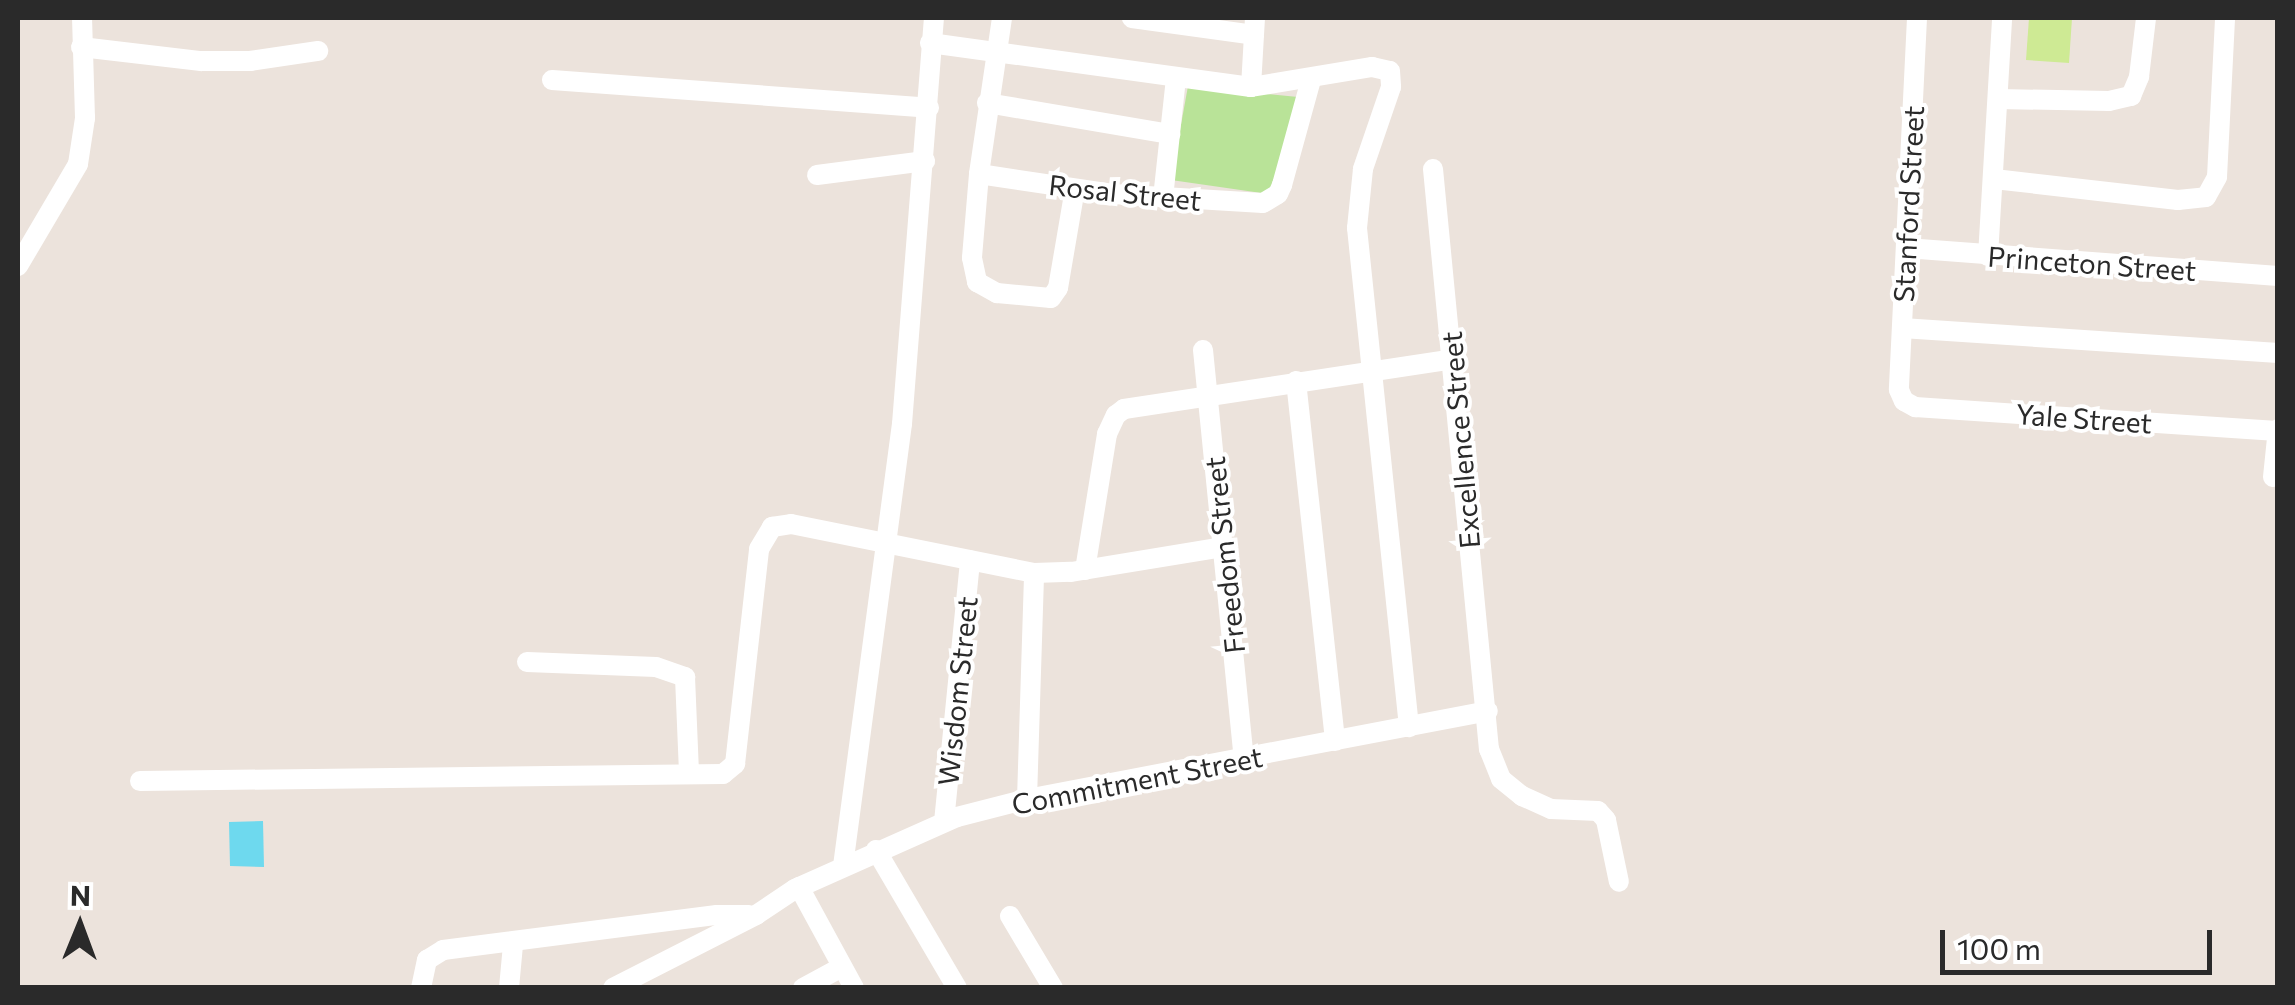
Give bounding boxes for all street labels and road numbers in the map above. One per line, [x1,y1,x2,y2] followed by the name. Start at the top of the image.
[1886,105,1930,303] street label: Stanford Street
[1047,167,1203,217] street label: Rosal Street
[1987,239,2197,287] street label: Princeton Street
[1434,330,1486,550] street label: Excellence Street
[2015,396,2153,440] street label: Yale Street
[1197,455,1251,655] street label: Freedom Street
[930,595,984,787] street label: Wisdom Street
[1009,739,1265,821] street label: Commitment Street

